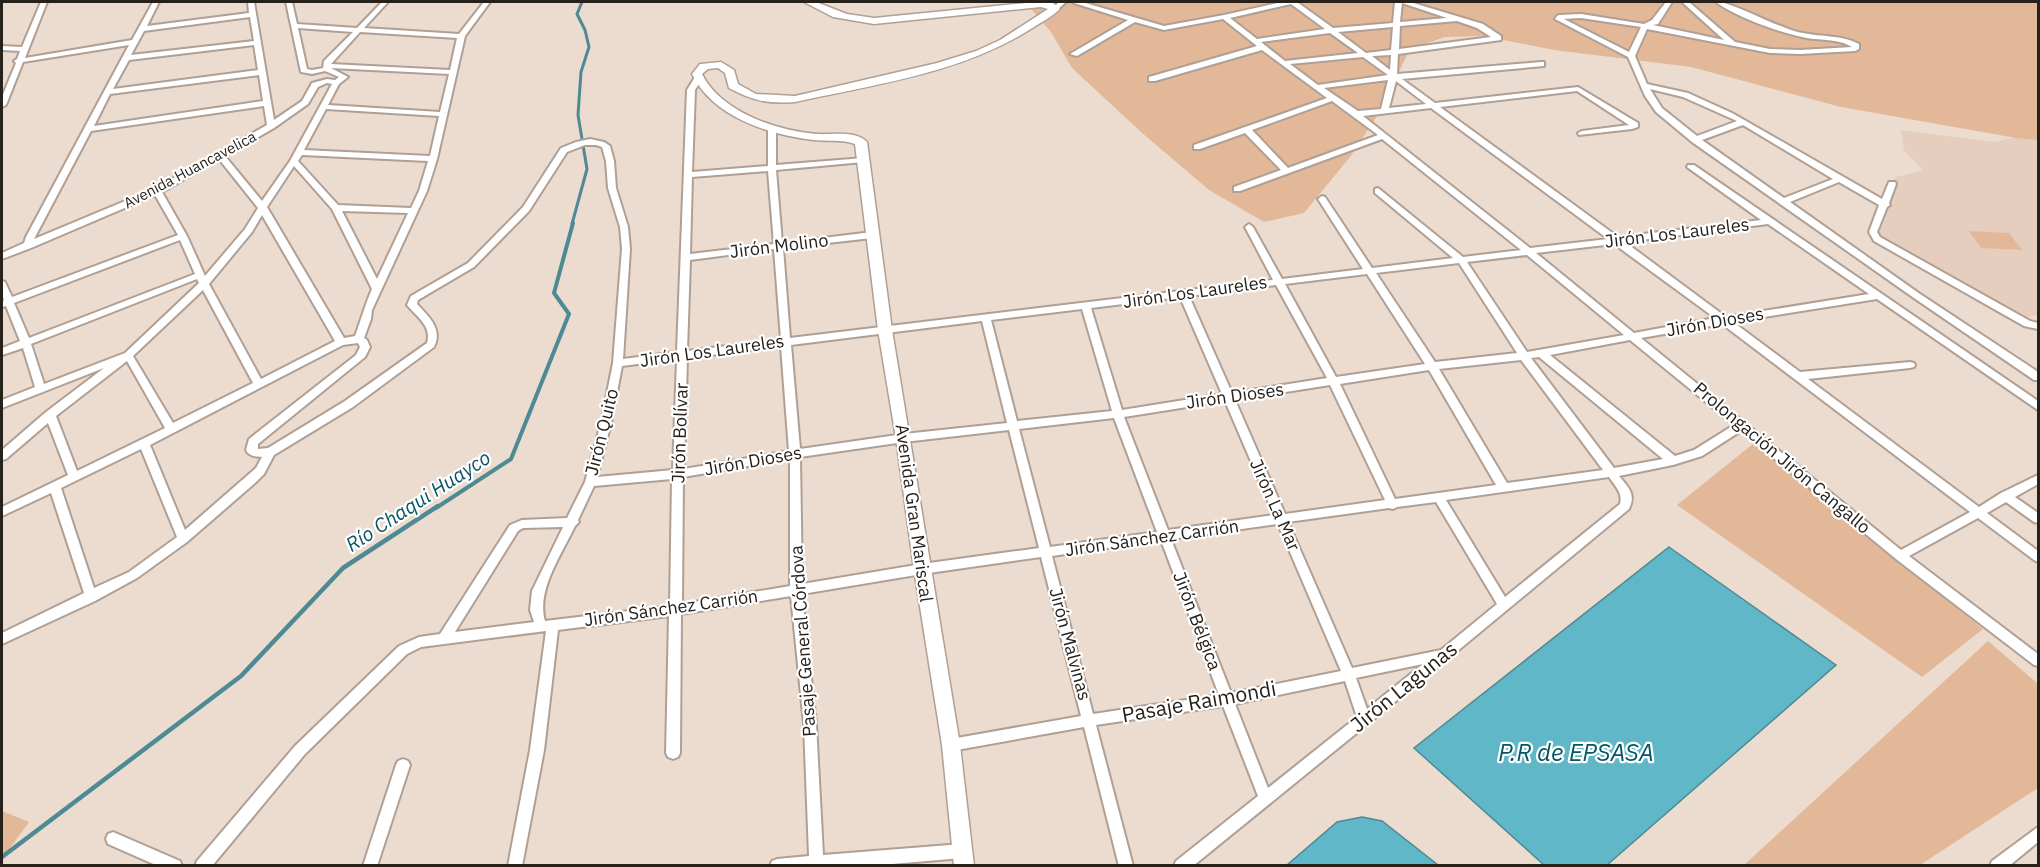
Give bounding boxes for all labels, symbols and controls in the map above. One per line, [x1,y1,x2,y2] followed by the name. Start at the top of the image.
[120,127,259,213] street label: Avenida Huancavelica
[1603,212,1751,253] street label: Jirón Los Laureles
[728,228,830,263] street label: Jirón Molino
[1121,270,1269,313] street label: Jirón Los Laureles
[1664,302,1766,341] street label: Jirón Dioses
[638,329,786,372] street label: Jirón Los Laureles
[1184,377,1285,414] street label: Jirón Dioses
[1689,377,1876,539] street label: Prolongación Jirón Cangallo
[666,382,693,484] street label: Jirón Bolívar
[580,386,623,478] street label: Jirón Quito
[891,422,938,604] street label: Avenida Gran Mariscal
[702,441,804,480] street label: Jirón Dioses
[340,444,495,558] water label: Río Chaqui Huayco
[1245,455,1306,555] street label: Jirón La Mar
[1063,514,1240,561] street label: Jirón Sánchez Carrión
[784,544,821,737] street label: Pasaje General Córdova
[1168,568,1227,674] street label: Jirón Bélgica
[582,584,759,631] street label: Jirón Sánchez Carrión
[1044,585,1097,703] street label: Jirón Malvinas
[1344,634,1463,738] street label: Jirón Lagunas
[1120,674,1278,728] street label: Pasaje Raimondi
[1498,736,1654,768] water label: P.R de EPSASA

